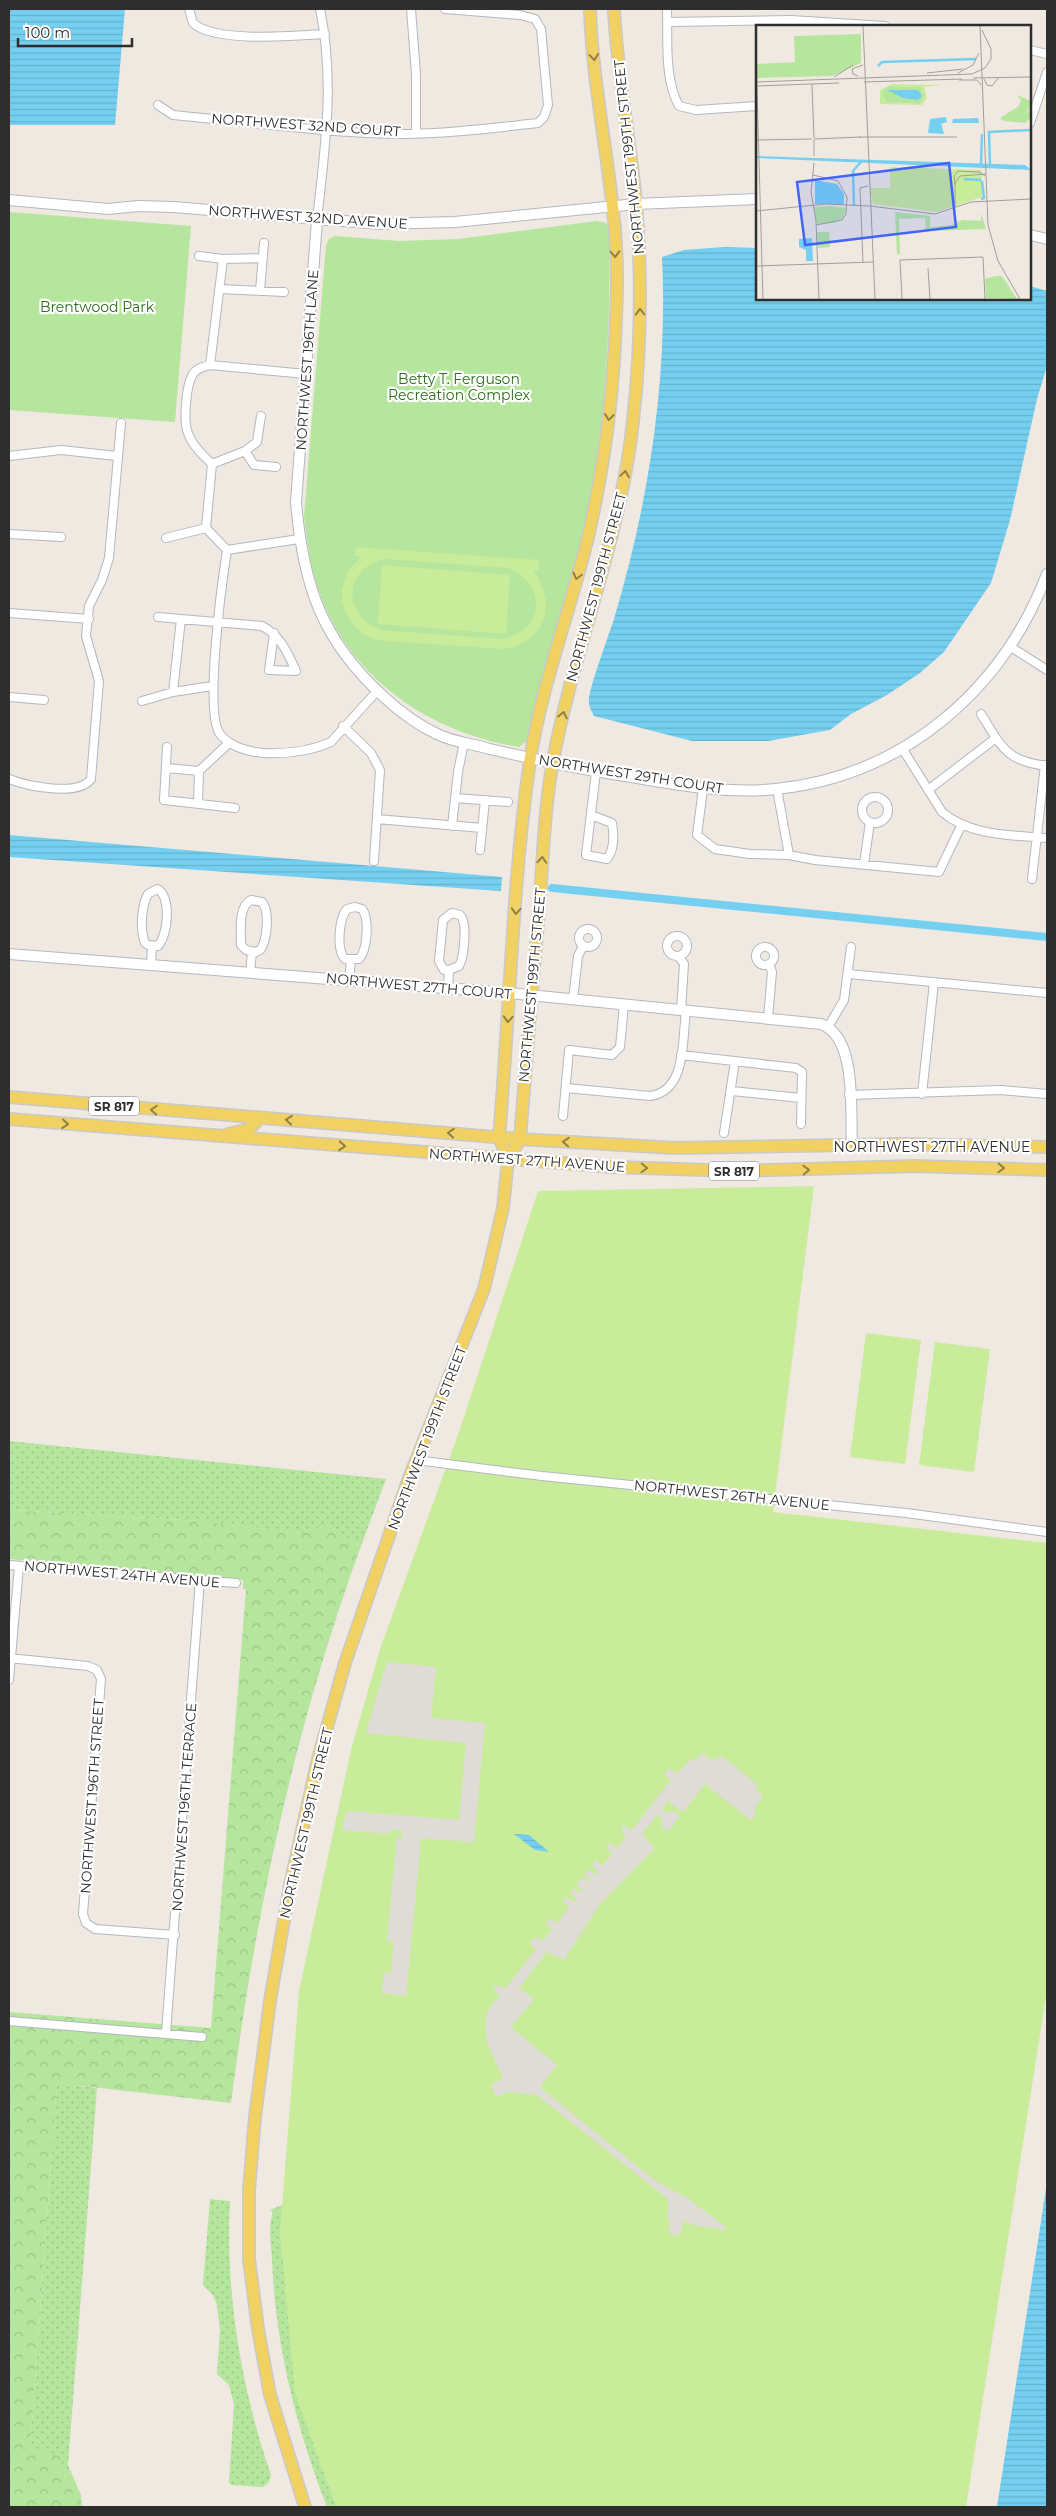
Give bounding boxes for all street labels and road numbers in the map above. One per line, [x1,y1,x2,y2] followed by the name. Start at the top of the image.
[610,59,648,255] street label: NORTHWEST 199TH STREET
[211,109,401,141] street label: NORTHWEST 32ND COURT
[208,201,408,233] street label: NORTHWEST 32ND AVENUE
[292,269,322,451] street label: NORTHWEST 196TH LANE
[562,490,630,684] street label: NORTHWEST 199TH STREET
[537,751,725,797] street label: NORTHWEST 29TH COURT
[515,887,549,1083] street label: NORTHWEST 199TH STREET
[325,969,513,1003] street label: NORTHWEST 27TH COURT
[89,1096,139,1116] road number: SR 817
[834,1138,1030,1156] street label: NORTHWEST 27TH AVENUE
[428,1144,626,1176] street label: NORTHWEST 27TH AVENUE
[709,1162,759,1180] road number: SR 817
[384,1344,470,1532] street label: NORTHWEST 199TH STREET
[633,1476,831,1514] street label: NORTHWEST 26TH AVENUE
[23,1556,221,1592] street label: NORTHWEST 24TH AVENUE
[76,1698,108,1894] street label: NORTHWEST 196TH STREET
[168,1702,200,1912] street label: NORTHWEST 196TH TERRACE
[275,1726,337,1920] street label: NORTHWEST 199TH STREET

